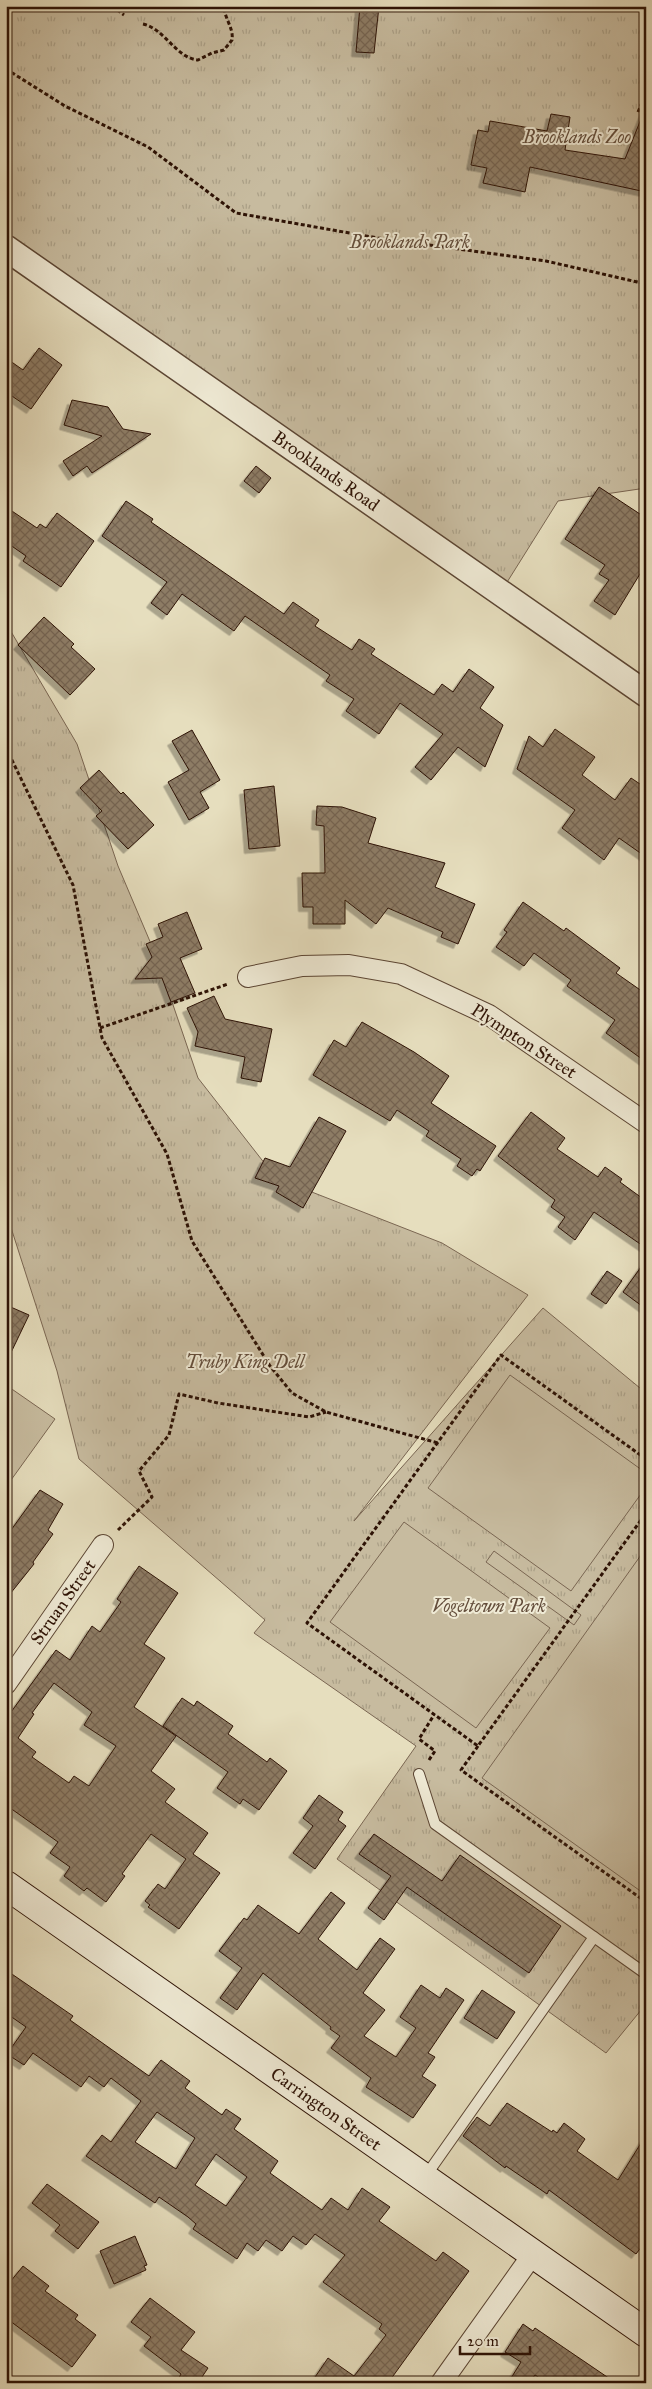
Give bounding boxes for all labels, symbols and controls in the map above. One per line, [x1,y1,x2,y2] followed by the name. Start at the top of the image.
[522,126,631,148] park label: Brooklands Zoo
[349,231,470,253] park label: Brooklands Park
[268,426,384,516] street label: Brooklands Road
[467,999,581,1084] street label: Plympton Street
[186,1351,307,1373] park label: Truby King Dell
[26,1555,101,1649] street label: Struan Street
[432,1595,546,1617] park label: Vogeltown Park
[266,2063,386,2157] street label: Carrington Street
[460,2324,530,2356] scale bar
[467,2332,499,2350] text: 20 m

